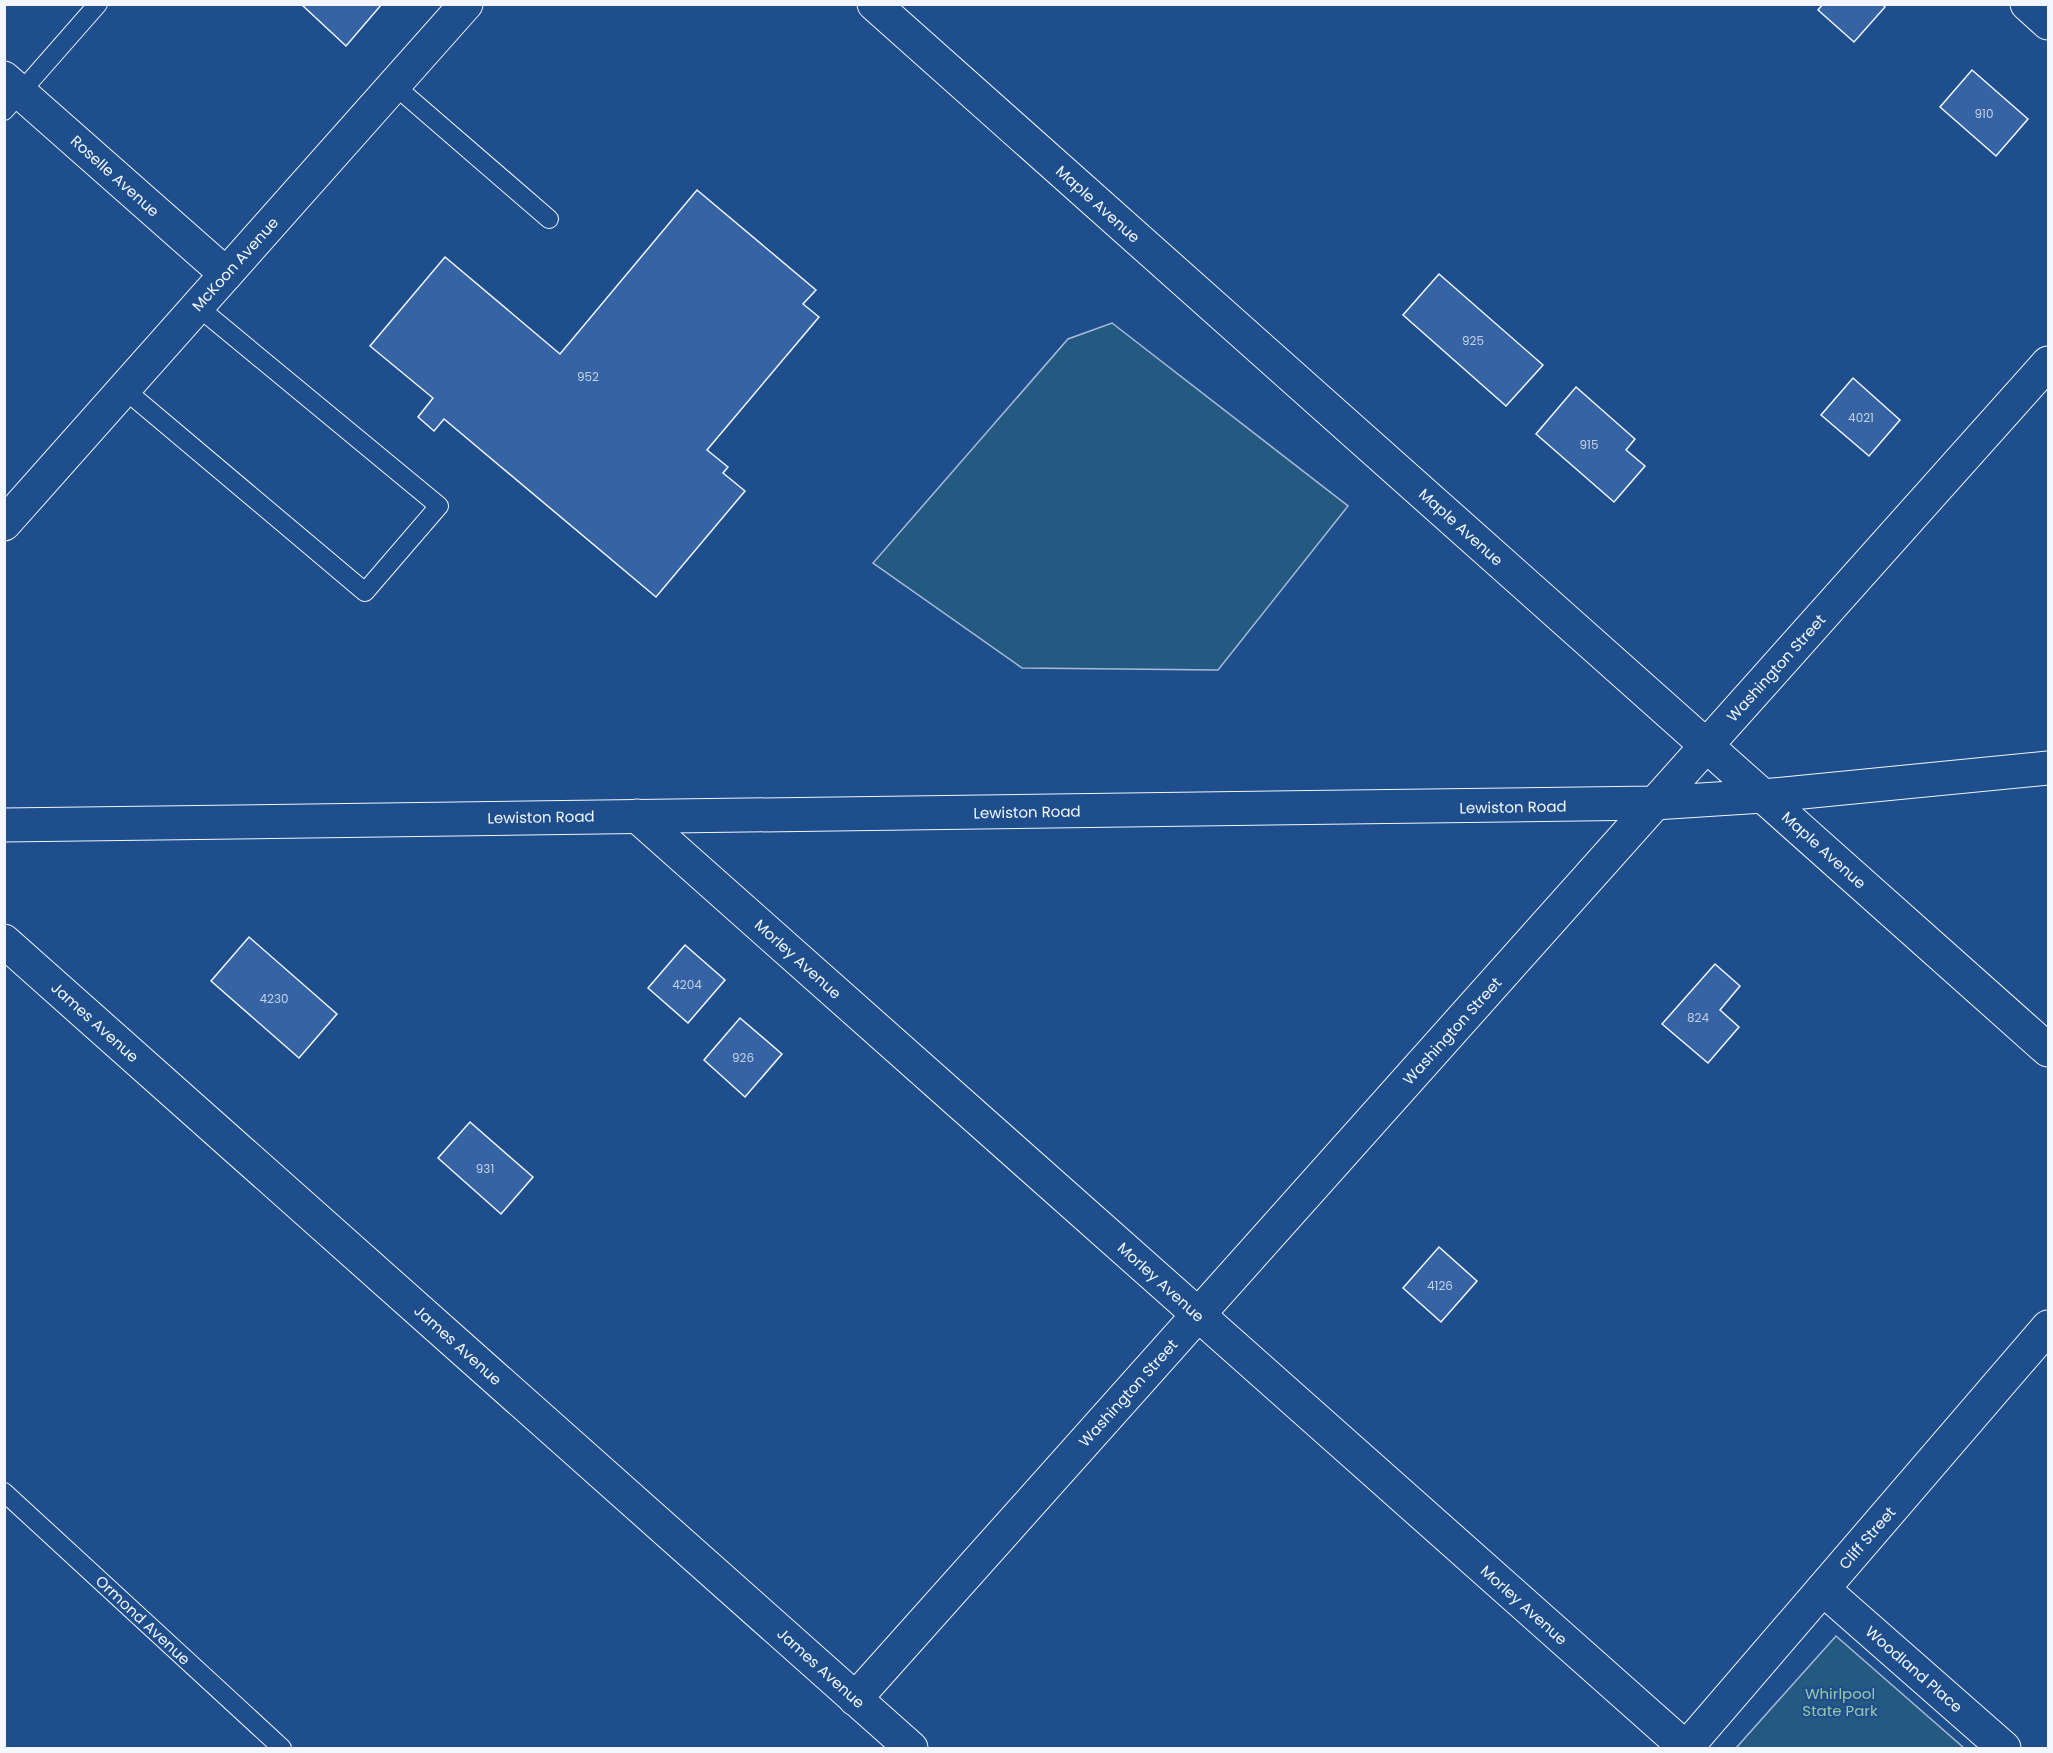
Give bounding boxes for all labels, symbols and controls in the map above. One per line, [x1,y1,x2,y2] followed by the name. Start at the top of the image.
[1975,105,1993,122] house number: 910
[66,130,164,222] street label: Roselle Avenue
[1051,161,1145,247] street label: Maple Avenue
[187,212,283,316] street label: McKoon Avenue
[1462,332,1484,349] house number: 925
[577,368,599,385] house number: 952
[1848,409,1874,426] house number: 4021
[1580,436,1598,453] house number: 915
[1414,484,1508,570] street label: Maple Avenue
[1722,610,1830,726] street label: Washington Street
[1459,796,1567,818] street label: Lewiston Road
[973,801,1081,823] street label: Lewiston Road
[487,806,595,828] street label: Lewiston Road
[1777,807,1871,893] street label: Maple Avenue
[750,914,846,1004] street label: Morley Avenue
[1398,973,1506,1089] street label: Washington Street
[672,976,702,993] house number: 4204
[47,977,143,1067] street label: James Avenue
[259,990,289,1007] house number: 4230
[1687,1009,1709,1026] house number: 824
[732,1049,754,1066] house number: 926
[476,1160,494,1177] house number: 931
[1113,1237,1209,1327] street label: Morley Avenue
[1427,1277,1453,1294] house number: 4126
[410,1300,506,1390] street label: James Avenue
[1074,1335,1182,1451] street label: Washington Street
[1834,1502,1900,1574] street label: Cliff Street
[1476,1560,1572,1650] street label: Morley Avenue
[91,1571,195,1669] street label: Ormond Avenue
[1861,1621,1967,1717] street label: Woodland Place
[773,1623,869,1713] street label: James Avenue
[1802,1683,1878,1721] park label: Whirlpool State Park

